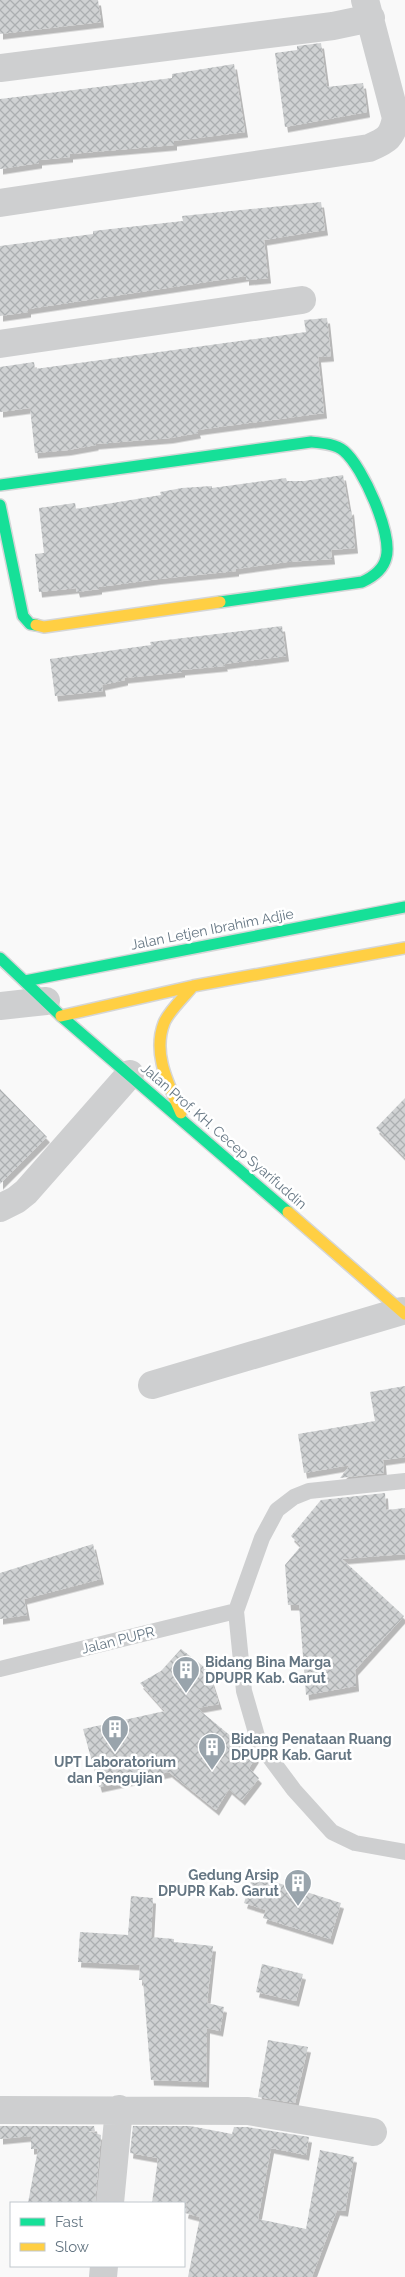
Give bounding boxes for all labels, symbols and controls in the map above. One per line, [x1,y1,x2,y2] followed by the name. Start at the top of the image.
[129,905,295,953] street label: Jalan Letjen Ibrahim Adjie
[138,1060,310,1212] street label: Jalan Prof. KH. Cecep Syarifuddin
[80,1623,156,1657] street label: Jalan PUPR
[205,1654,331,1686] place label: Bidang Bina Marga DPUPR Kab. Garut
[171,1655,201,1694] building icon: Bidang Bina Marga DPUPR Kab. Garut
[100,1714,130,1753] building icon: UPT Laboratorium dan Pengujian
[231,1731,392,1763] place label: Bidang Penataan Ruang DPUPR Kab. Garut
[197,1732,227,1771] building icon: Bidang Penataan Ruang DPUPR Kab. Garut
[54,1754,176,1786] place label: UPT Laboratorium dan Pengujian
[158,1867,280,1899] place label: Gedung Arsip DPUPR Kab. Garut
[283,1868,313,1907] building icon: Gedung Arsip DPUPR Kab. Garut
[10,2202,185,2267] legend
[55,2213,83,2231] text: Fast
[55,2238,89,2256] text: Slow

